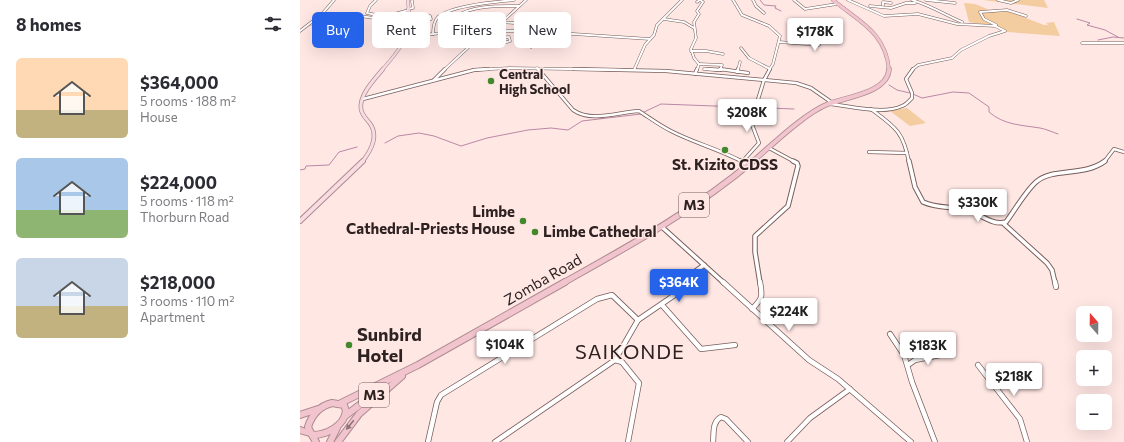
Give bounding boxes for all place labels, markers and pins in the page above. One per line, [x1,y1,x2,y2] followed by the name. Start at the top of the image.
[787,18,843,52] pin: $178K
[499,66,570,97] place label: Central High School
[486,76,496,86] marker: Central High School
[719,99,775,133] pin: $208K
[720,145,730,155] marker: St. Kizito CDSS
[672,155,778,173] place label: St. Kizito CDSS
[950,189,1006,223] pin: $330K
[346,202,515,237] place label: Limbe Cathedral-Priests House
[518,216,528,226] marker: Limbe Cathedral-Priests House
[543,222,657,240] place label: Limbe Cathedral
[530,227,540,237] marker: Limbe Cathedral
[651,269,707,303] pin: $364K
[761,298,817,332] pin: $224K
[357,323,422,366] place label: Sunbird Hotel
[477,331,533,365] pin: $104K
[900,332,956,366] pin: $183K
[344,340,354,350] marker: Sunbird Hotel
[986,363,1042,397] pin: $218K

